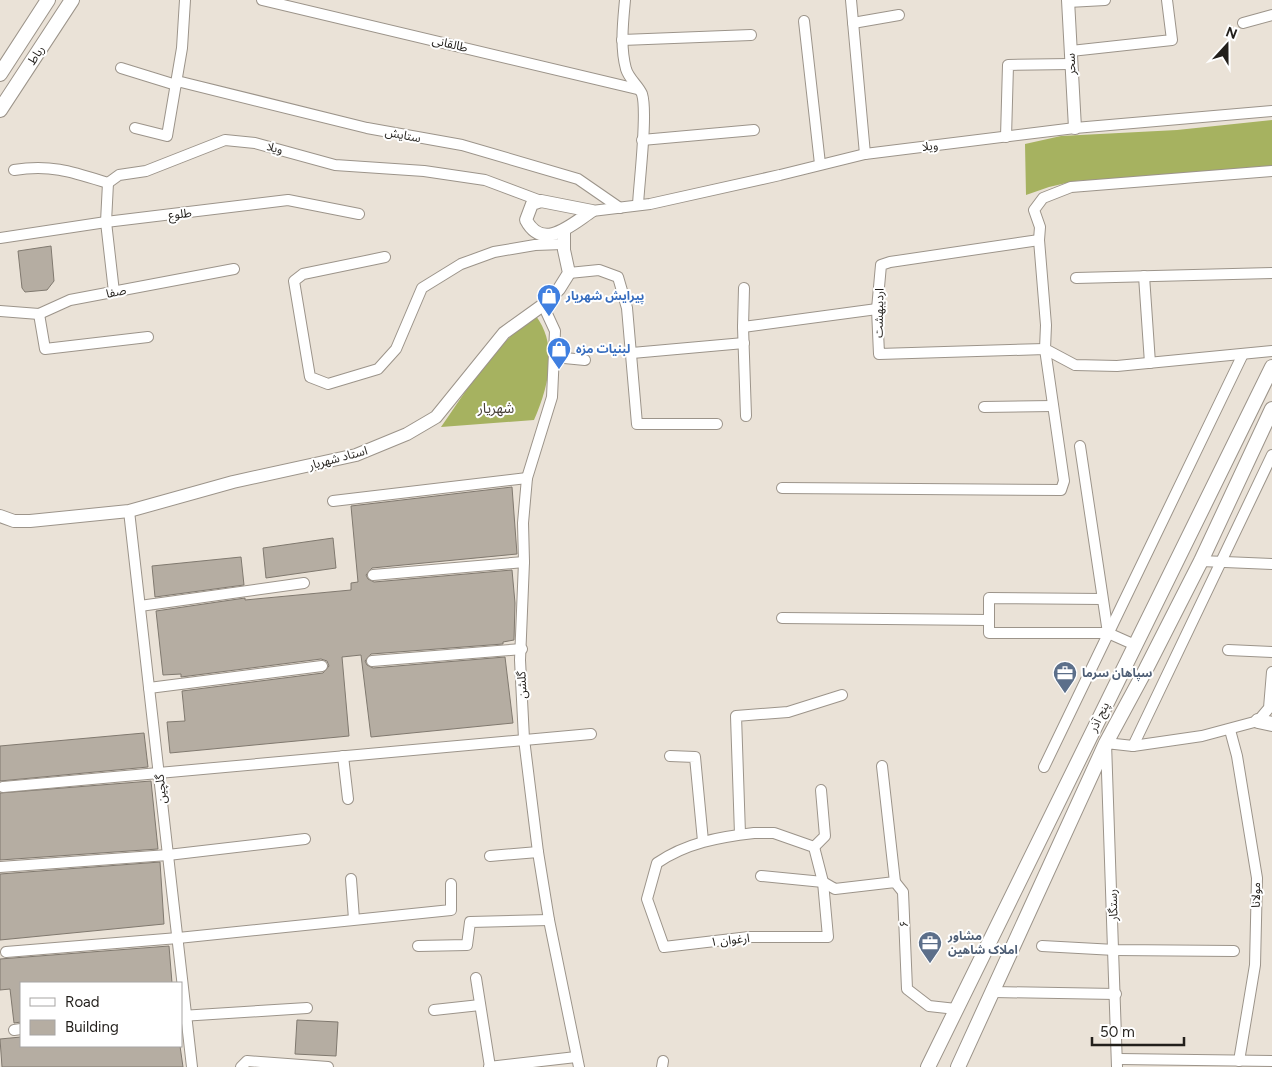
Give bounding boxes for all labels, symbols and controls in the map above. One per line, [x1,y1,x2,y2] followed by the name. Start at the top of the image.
[1202,20,1252,70] north arrow
[1223,23,1240,43] text: N
[431,33,469,55] street label: طالقانی
[25,43,47,67] street label: رباط
[1063,53,1079,76] street label: سحر
[384,125,422,145] street label: ستایش
[921,138,939,154] street label: ویلا
[265,139,285,157] street label: ویلا
[168,206,193,224] street label: طلوع
[105,283,128,301] street label: صفا
[536,283,562,317] shop icon: پیرایش شهریار
[872,288,886,338] street label: اردیبهشت
[565,289,644,305] place label: پیرایش شهریار
[546,336,572,370] shop icon: لبنیات مزه
[576,342,630,356] place label: لبنیات مزه
[477,400,514,417] district label: شهریار
[306,443,369,473] street label: استاد شهریار
[1052,660,1078,694] office icon: سپاهان سرما
[1082,666,1153,682] place label: سپاهان سرما
[514,670,530,699] street label: گلشن
[1085,700,1114,736] street label: پنج آذر
[152,772,171,804] street label: گلچین
[1249,882,1263,908] street label: مولانا
[1105,889,1121,922] street label: رستگار
[897,920,911,928] street label: ۶
[947,929,1018,957] place label: مشاور املاک شاهین
[917,930,943,964] office icon: مشاور املاک شاهین
[710,931,751,949] street label: ارغوان ۱
[20,982,182,1047] legend
[65,993,100,1011] text: Road
[1092,1014,1184,1046] scale bar
[65,1018,119,1036] text: Building
[1100,1023,1135,1041] text: 50 m

